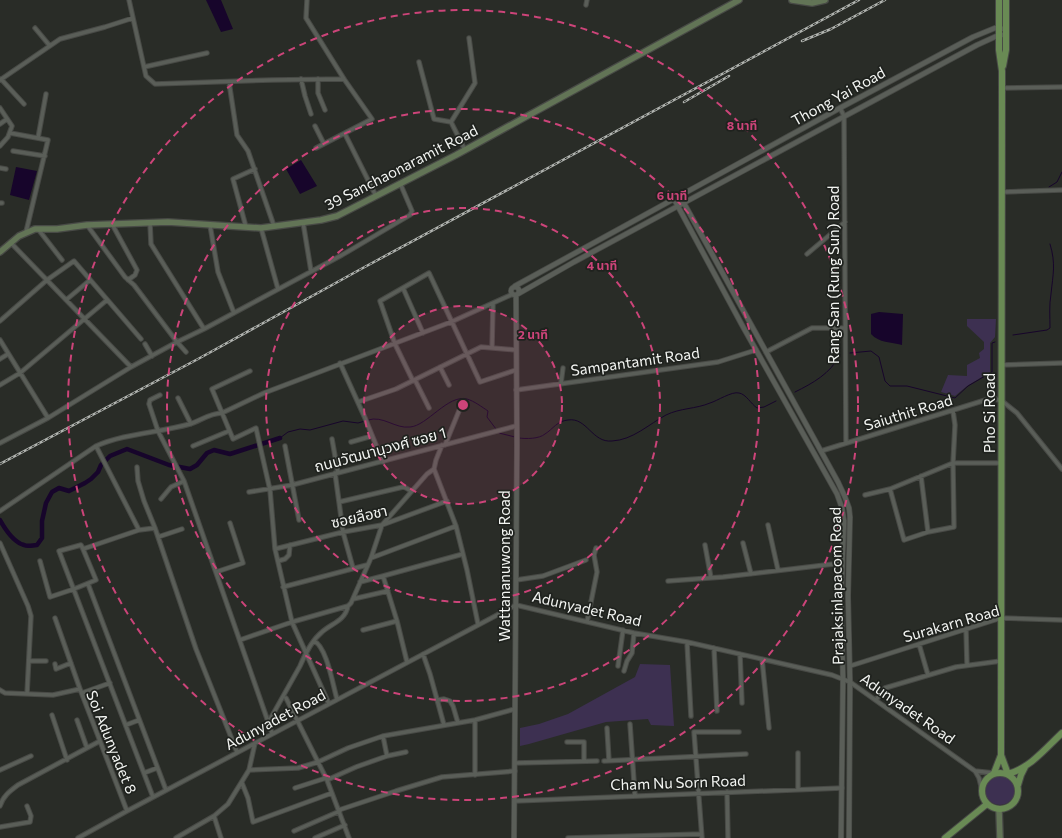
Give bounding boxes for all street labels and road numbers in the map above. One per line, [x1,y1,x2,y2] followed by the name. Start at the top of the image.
[788,63,888,129] street label: Thong Yai Road
[321,120,481,214] street label: 39 Sanchaonaramit Road
[824,186,842,364] street label: Rang San (Rung Sun) Road
[569,343,701,379] street label: Sampantamit Road
[980,373,998,453] street label: Pho Si Road
[862,390,954,434] street label: Saiuthit Road
[312,423,448,476] street label: ถนนวัฒนานุวงศ์ ซอย 1
[495,490,513,642] street label: Wattananuwong Road
[329,501,389,531] street label: ซอยลือชา
[826,507,846,665] street label: Prajaksinlapacom Road
[531,587,643,629] street label: Adunyadet Road
[901,601,1001,645] street label: Surakarn Road
[857,669,959,747] street label: Adunyadet Road
[222,685,328,753] street label: Adunyadet Road
[83,688,141,796] street label: Soi Adunyadet 8
[610,771,746,793] street label: Cham Nu Sorn Road

